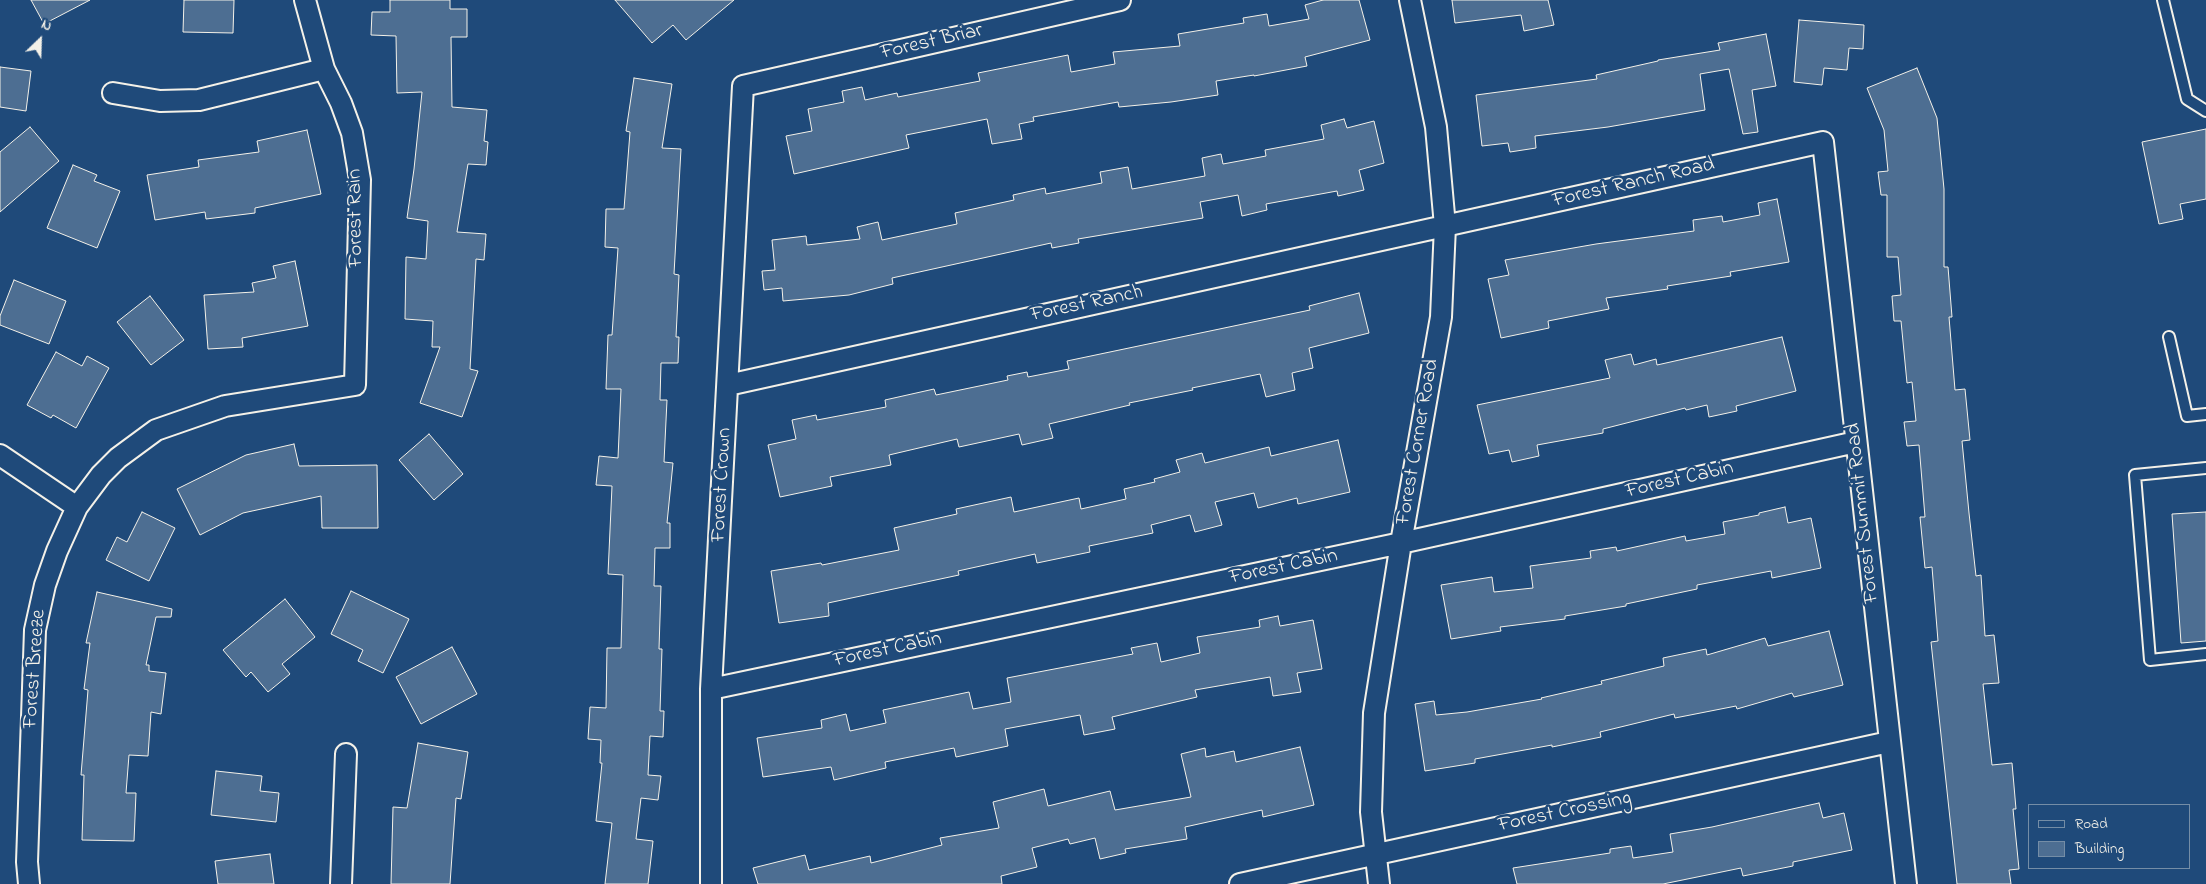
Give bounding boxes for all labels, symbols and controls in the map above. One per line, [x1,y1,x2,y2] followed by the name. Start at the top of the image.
[38,14,55,37] text: N
[15,15,65,65] north arrow
[879,19,985,67] street label: Forest Briar
[1551,153,1717,215] street label: Forest Ranch Road
[344,168,370,268] street label: Forest Rain
[1029,281,1145,329] street label: Forest Ranch
[1392,357,1446,527] street label: Forest Corner Road
[1842,422,1886,604] street label: Forest Summit Road
[707,427,739,543] street label: Forest Crown
[1624,456,1736,506] street label: Forest Cabin
[1228,544,1340,592] street label: Forest Cabin
[19,609,53,729] street label: Forest Breeze
[832,627,944,675] street label: Forest Cabin
[1496,787,1634,839] street label: Forest Crossing
[2028,804,2191,869] legend
[2075,813,2108,835] text: Road
[2075,838,2124,860] text: Building

